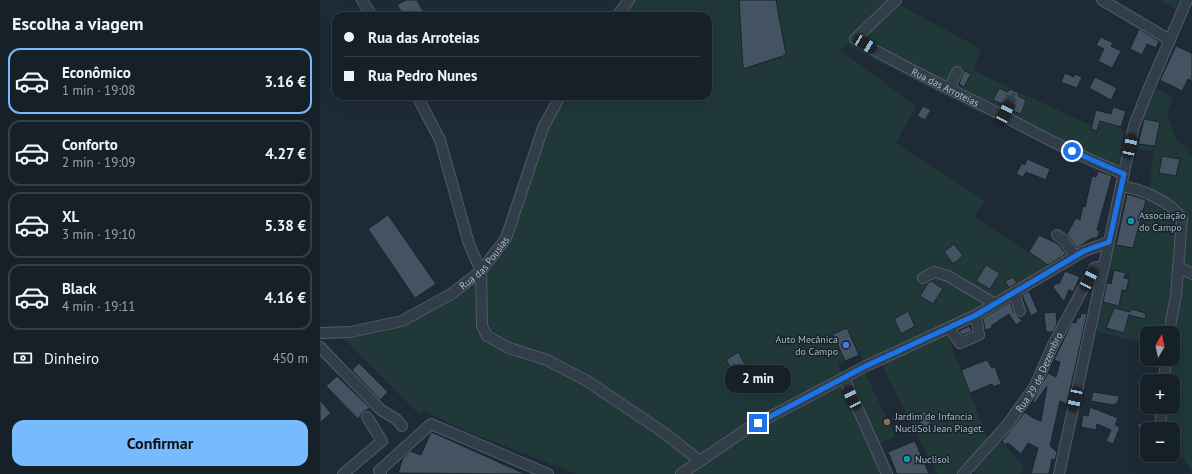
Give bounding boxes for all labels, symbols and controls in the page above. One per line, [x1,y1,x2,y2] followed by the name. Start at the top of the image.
[12,12,144,35] text: Escolha a viagem
[368,28,480,47] text: Rua das Arroteias
[852,33,878,55] car
[14,63,50,99] icon: car
[62,63,131,82] text: Econômico
[909,65,981,109] street label: Rua das Arroteias
[368,66,477,85] text: Rua Pedro Nunes
[264,72,306,91] text: 3.16 €
[62,82,135,99] text: 1 min · 19:08
[994,100,1016,126] car
[1122,133,1138,159] car
[14,135,50,171] icon: car
[62,135,118,154] text: Conforto
[1063,142,1081,160] route start
[265,144,306,163] text: 4.27 €
[62,154,135,171] text: 2 min · 19:09
[14,207,50,243] icon: car
[62,207,79,226] text: XL
[1139,209,1186,234] place label: Associação do Campo
[264,216,306,235] text: 5.38 €
[1126,216,1136,226] marker: Associação do Campo
[62,226,135,243] text: 3 min · 19:10
[456,233,512,292] street label: Rua das Pousias
[1078,266,1100,292] car
[14,279,50,315] icon: car
[62,279,97,298] text: Black
[264,288,306,307] text: 4.16 €
[62,298,135,315] text: 4 min · 19:11
[1140,326,1180,366] north arrow
[1140,326,1180,462] map controls
[1012,330,1065,414] street label: Rua 29 de Dezembro
[775,333,838,358] place label: Auto Mecânica do Campo
[841,340,851,350] marker: Auto Mecânica do Campo
[12,347,34,369] icon: cash
[44,349,99,368] text: Dinheiro
[273,350,308,367] text: 450 m
[725,365,791,393] callout: 2 min
[742,370,774,387] text: 2 min
[1140,374,1180,414] button: +
[841,385,863,411] car
[1067,386,1083,412] car
[894,410,984,435] place label: Jardim de Infancia NucliSol Jean Piaget.
[749,414,767,432] route end
[882,417,892,427] marker: Jardim de Infancia NucliSol Jean Piaget.
[12,420,308,466] button: Confirmar
[1140,422,1180,462] button: −
[915,453,950,466] place label: Nuclisol
[902,454,912,464] marker: Nuclisol

